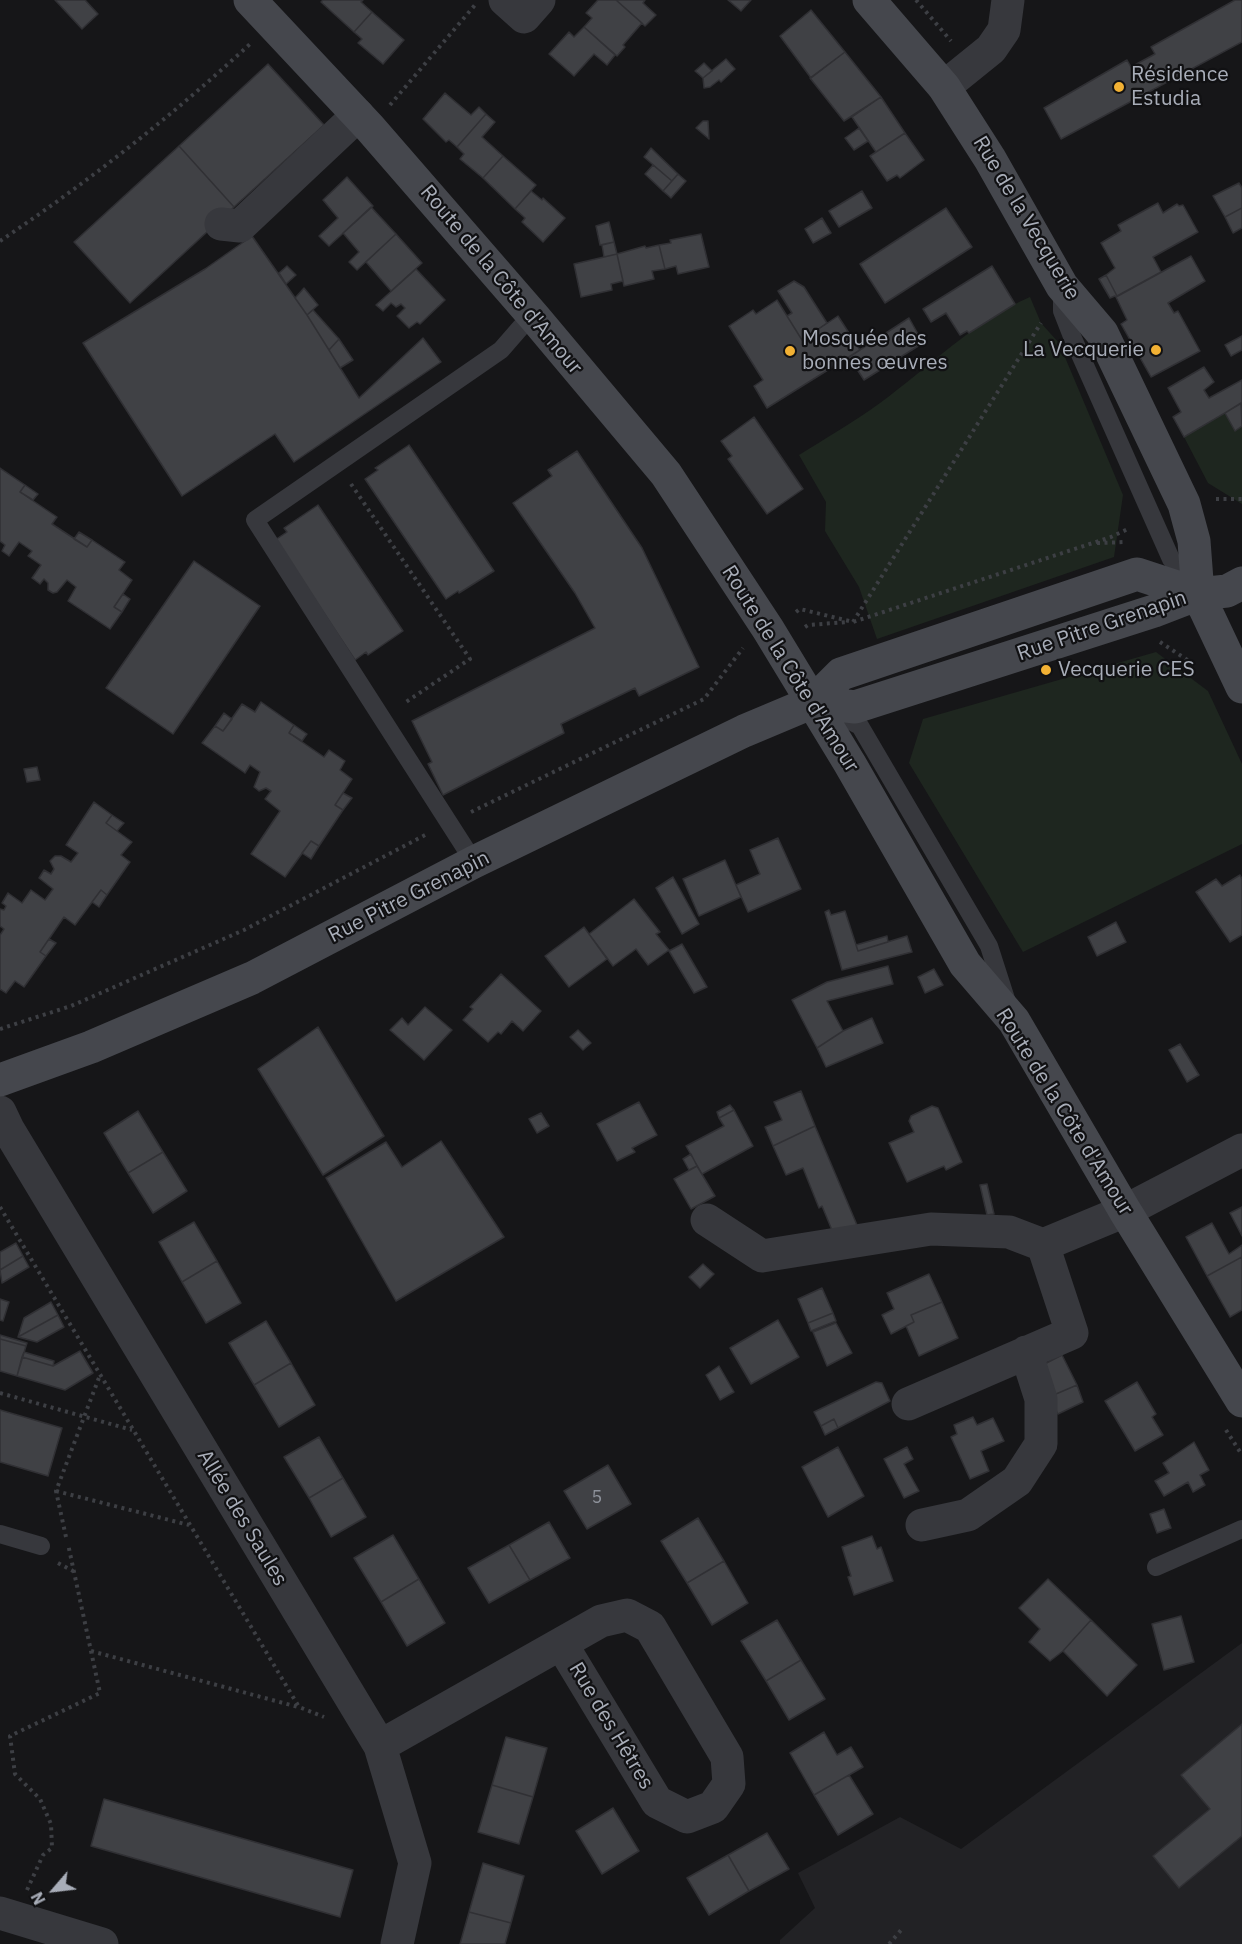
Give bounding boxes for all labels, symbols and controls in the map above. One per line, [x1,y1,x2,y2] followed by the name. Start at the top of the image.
[1131,62,1229,112] place label: Résidence Estudia
[1112,80,1126,94] marker: Résidence Estudia
[967,132,1085,304] street label: Rue de la Vecquerie
[415,180,587,380] street label: Route de la Côte d'Amour
[802,326,948,376] place label: Mosquée des bonnes œuvres
[1023,337,1144,363] place label: La Vecquerie
[1149,343,1163,357] marker: La Vecquerie
[783,344,797,358] marker: Mosquée des bonnes œuvres
[716,561,864,777] street label: Route de la Côte d'Amour
[1014,585,1190,667] street label: Rue Pitre Grenapin
[1058,657,1195,683] place label: Vecquerie CES
[1039,663,1053,677] marker: Vecquerie CES
[324,845,494,949] street label: Rue Pitre Grenapin
[990,1004,1138,1220] street label: Route de la Côte d'Amour
[191,1445,293,1591] street label: Allée des Saules
[592,1487,602,1509] house number: 5
[563,1658,659,1794] street label: Rue des Hêtres
[24,1860,84,1920] north arrow
[27,1889,50,1908] text: N

